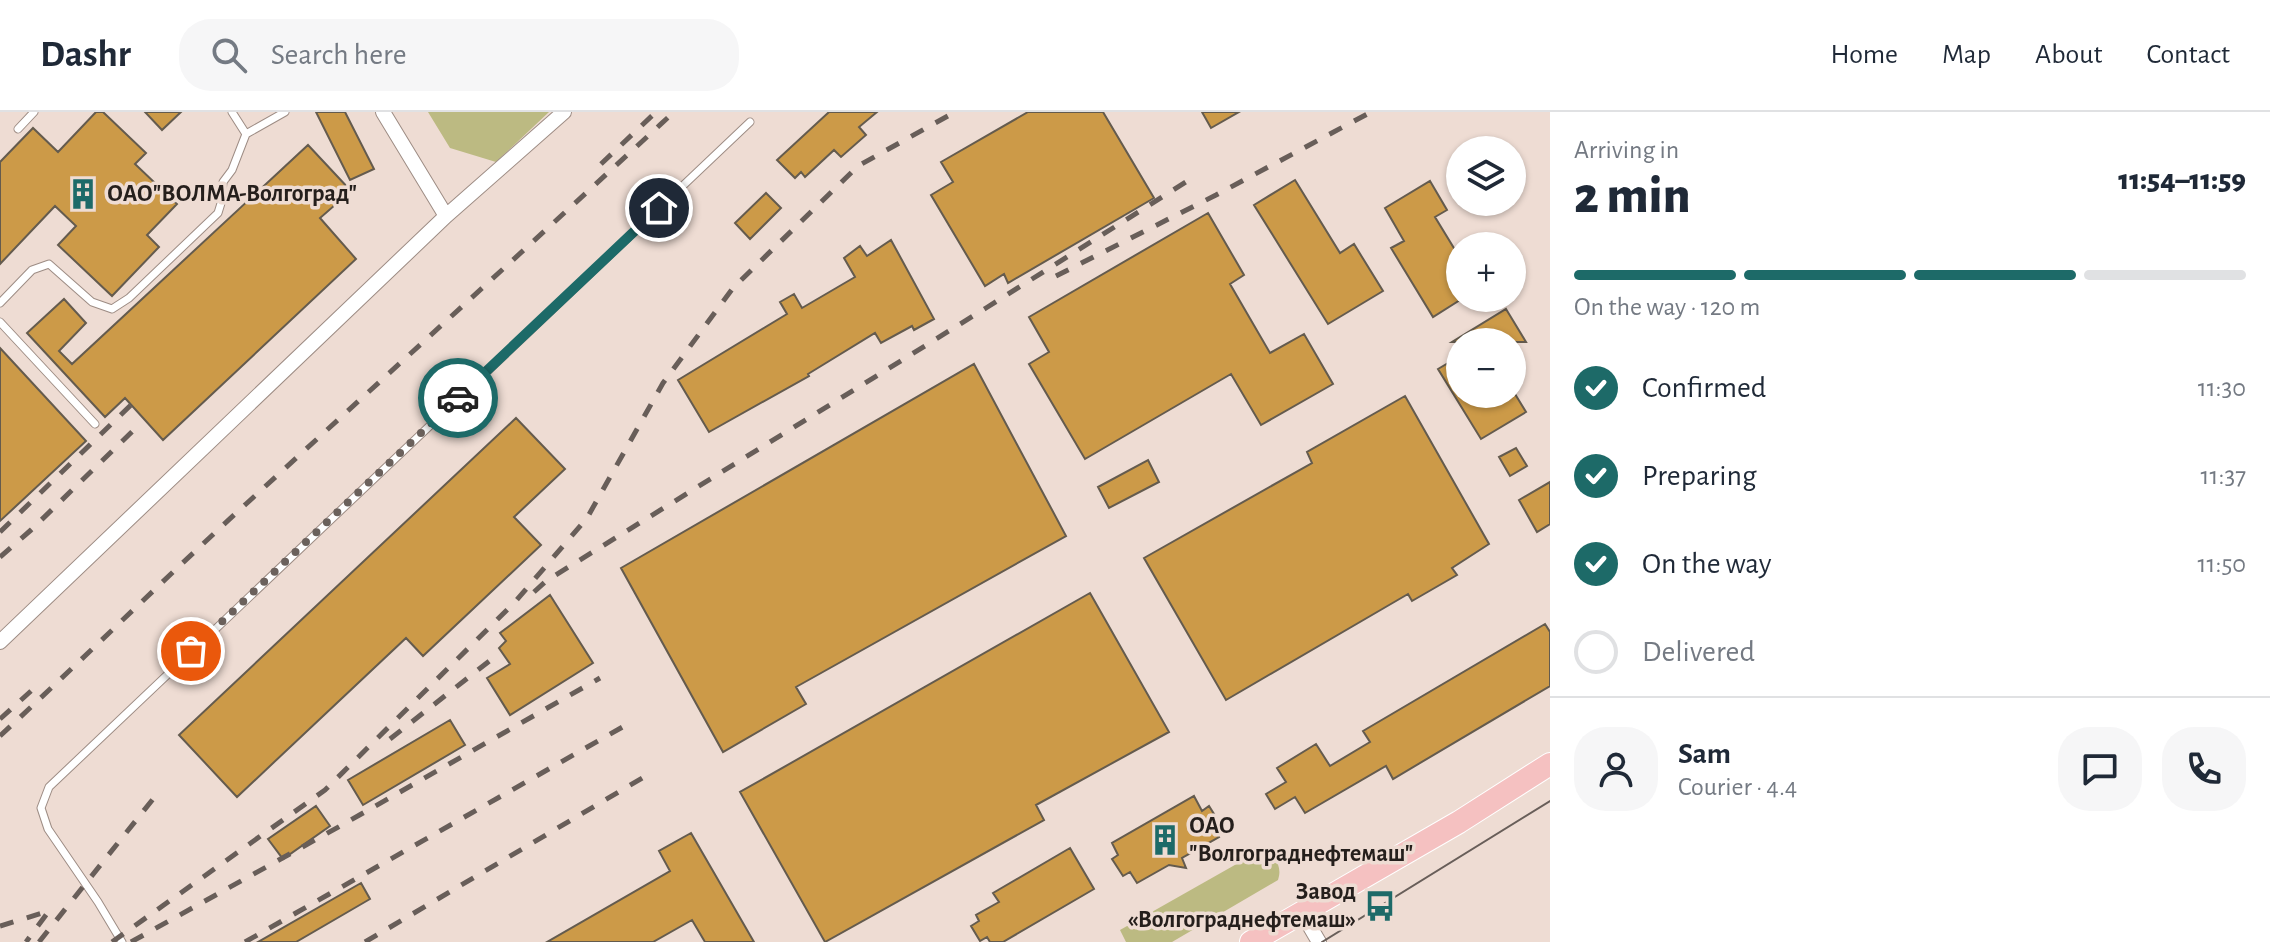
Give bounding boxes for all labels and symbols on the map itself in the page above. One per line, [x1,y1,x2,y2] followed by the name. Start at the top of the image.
[625,174,693,242] pin
[66,177,100,211] building icon: ОАО"ВОЛМА-Волгоград"
[107,182,357,206] place label: ОАО"ВОЛМА-Волгоград"
[418,358,498,438] courier
[157,617,225,685] pin
[1189,814,1413,866] place label: ОАО "Волгограднефтемаш"
[1148,823,1182,857] building icon: ОАО "Волгограднефтемаш"
[1127,880,1356,932] place label: Завод «Волгограднефтемаш»
[1363,889,1397,923] bus stop icon: Завод «Волгограднефтемаш»

